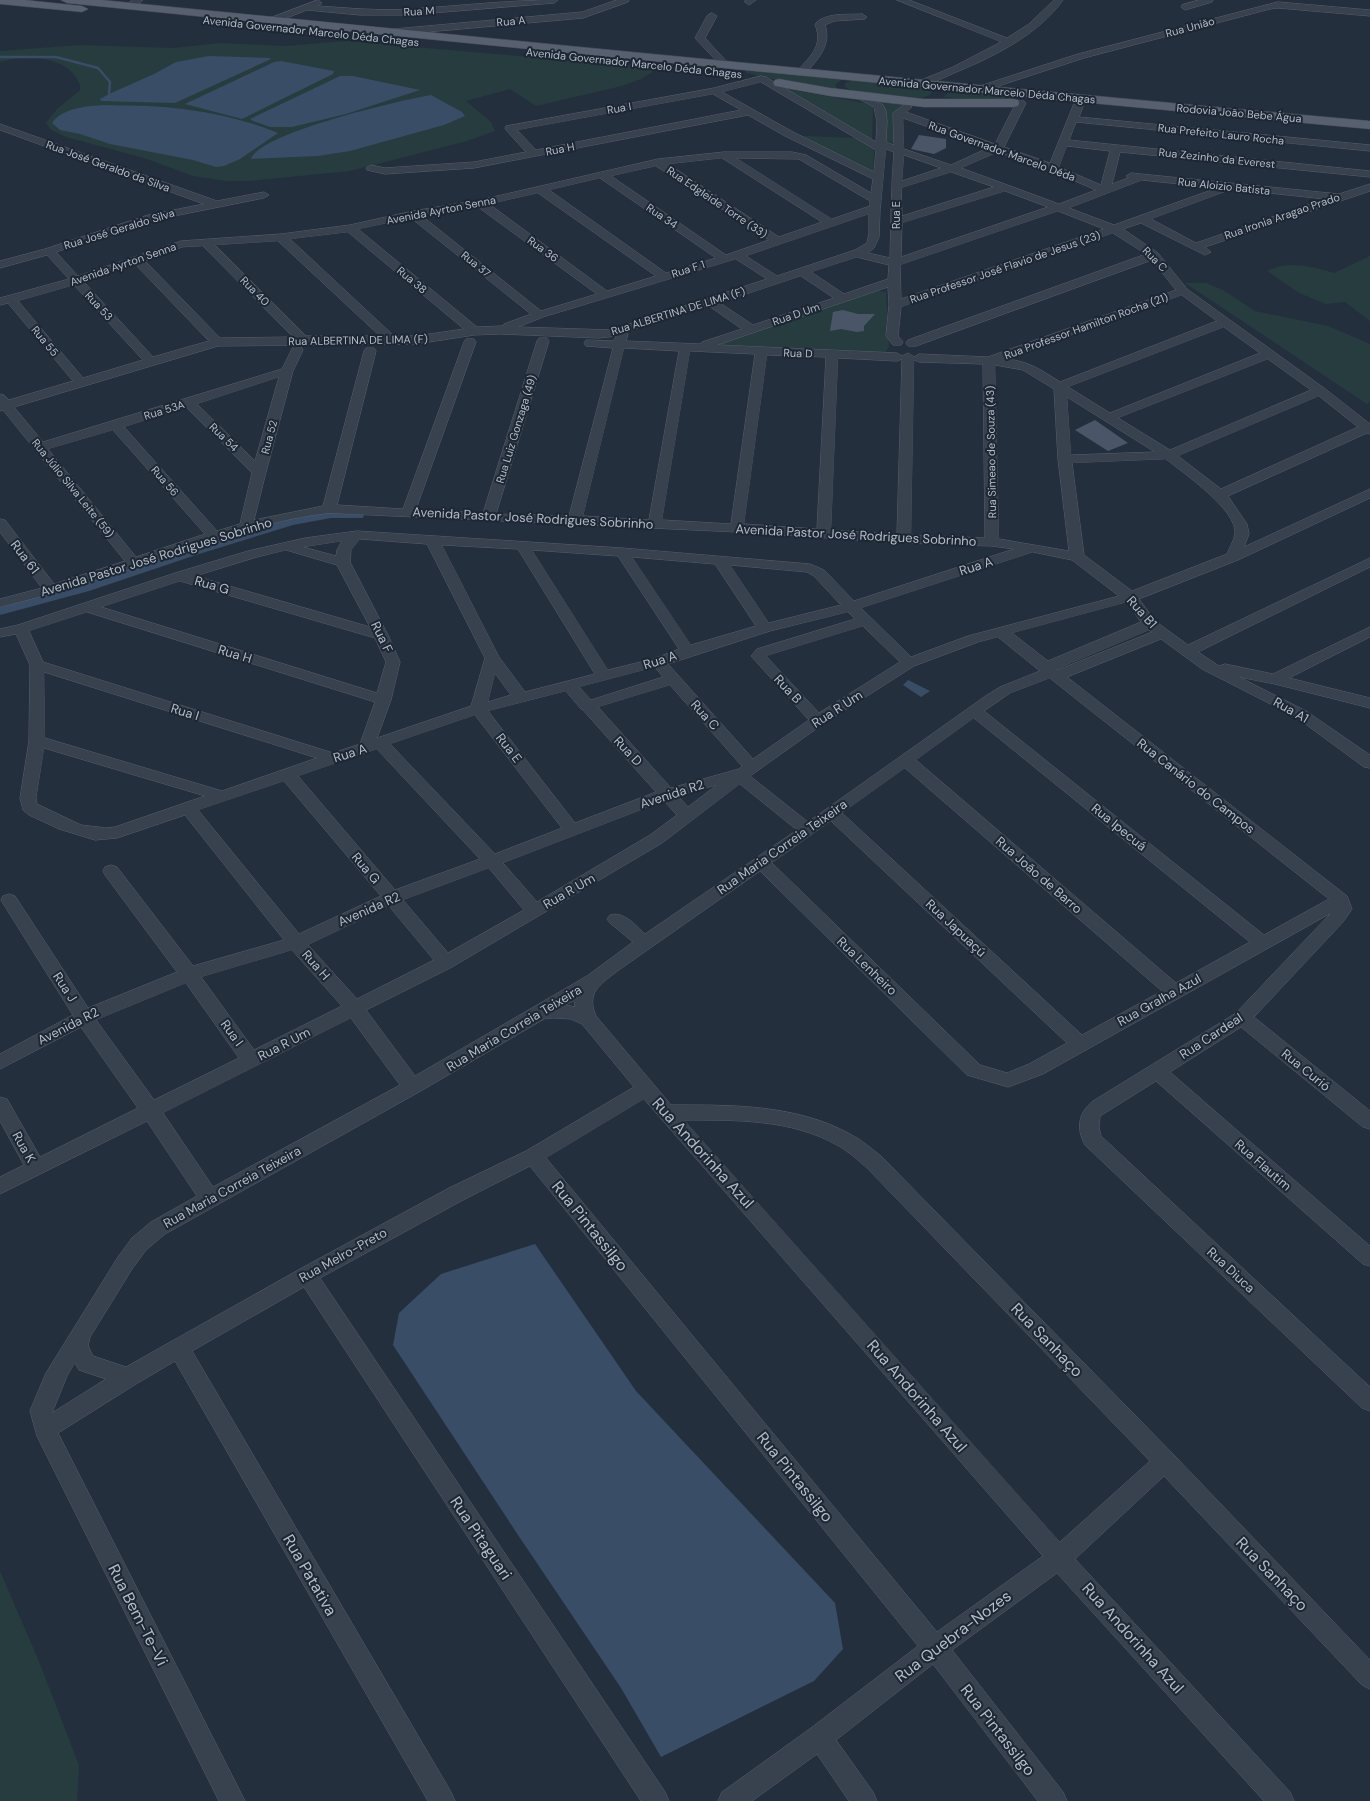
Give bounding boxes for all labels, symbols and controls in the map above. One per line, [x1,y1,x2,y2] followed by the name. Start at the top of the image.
[403,3,435,19] street label: Rua M
[202,13,420,49] street label: Avenida Governador Marcelo Déda Chagas
[496,13,526,29] street label: Rua A
[1164,14,1216,40] street label: Rua União
[525,45,743,81] street label: Avenida Governador Marcelo Déda Chagas
[878,74,1096,106] street label: Avenida Governador Marcelo Déda Chagas
[606,99,632,117] street label: Rua I
[1176,101,1302,125] street label: Rodovia João Bebe Água
[927,118,1077,184] street label: Rua Governador Marcelo Déda
[1157,120,1285,148] street label: Rua Prefeito Lauro Rocha
[44,137,172,195] street label: Rua José Geraldo da Silva
[544,139,576,159] street label: Rua H
[1158,145,1276,171] street label: Rua Zezinho da Everest
[664,163,770,241] street label: Rua Edgleide Torre (33)
[1177,174,1271,198] street label: Rua Aloizio Batista
[1222,190,1342,242] street label: Rua Ironia Aragao Prado
[385,193,497,227] street label: Avenida Ayrton Senna
[644,200,681,232] street label: Rua 34
[889,201,903,229] street label: Rua E
[62,206,176,252] street label: Rua José Geraldo Silva
[908,228,1102,306] street label: Rua Professor José Flavio de Jesus (23)
[525,233,561,265] street label: Rua 36
[68,239,178,289] street label: Avenida Ayrton Senna
[1140,244,1171,275] street label: Rua C
[458,248,494,280] street label: Rua 37
[670,257,706,281] street label: Rua F 1
[394,263,430,297] street label: Rua 38
[237,273,273,309] street label: Rua 40
[609,284,747,338] street label: Rua ALBERTINA DE LIMA (F)
[82,288,116,324] street label: Rua 53
[1002,290,1170,362] street label: Rua Professor Hamilton Rocha (21)
[770,299,822,329] street label: Rua D Um
[28,323,62,359] street label: Rua 55
[288,332,428,348] street label: Rua ALBERTINA DE LIMA (F)
[783,345,813,361] street label: Rua D
[493,373,539,485] street label: Rua Luiz Gonzaga (49)
[983,386,999,518] street label: Rua Simeao de Souza (43)
[142,397,186,423] street label: Rua 53A
[258,418,280,456] street label: Rua 52
[206,420,242,454] street label: Rua 54
[29,436,117,540] street label: Rua Júlio Silva Leite (59)
[148,463,182,499] street label: Rua 56
[412,503,654,533] street label: Avenida Pastor José Rodrigues Sobrinho
[38,514,274,600] street label: Avenida Pastor José Rodrigues Sobrinho
[735,520,977,550] street label: Avenida Pastor José Rodrigues Sobrinho
[7,537,43,577] street label: Rua 61
[957,552,995,579] street label: Rua A
[193,572,232,598] street label: Rua G
[1123,592,1161,632] street label: Rua B1
[367,619,397,655] street label: Rua F
[216,641,254,667] street label: Rua H
[641,646,679,673] street label: Rua A
[770,671,806,707] street label: Rua B
[808,686,866,732] street label: Rua R Um
[1270,693,1312,727] street label: Rua A1
[687,696,723,734] street label: Rua C
[169,700,201,724] street label: Rua I
[492,730,526,766] street label: Rua E
[610,733,646,770] street label: Rua D
[1133,735,1259,837] street label: Rua Canário do Campos
[331,739,369,766] street label: Rua A
[638,776,706,812] street label: Avenida R2
[714,796,850,898] street label: Rua Maria Correia Teixeira
[1088,800,1150,854] street label: Rua Ipecuá
[992,833,1086,917] street label: Rua João de Barro
[348,849,384,887] street label: Rua G
[540,869,598,913] street label: Rua R Um
[335,888,403,930] street label: Avenida R2
[922,896,990,960] street label: Rua Japuaçú
[833,933,901,999] street label: Rua Lenheiro
[298,946,334,984] street label: Rua H
[49,969,81,1005] street label: Rua J
[1114,970,1204,1030] street label: Rua Gralha Azul
[443,981,585,1075] street label: Rua Maria Correia Teixeira
[35,1003,101,1049] street label: Avenida R2
[1176,1009,1246,1063] street label: Rua Cardeal
[217,1016,247,1050] street label: Rua I
[255,1023,313,1065] street label: Rua R Um
[1278,1045,1334,1095] street label: Rua Curió
[647,1093,759,1213] street label: Rua Andorinha Azul
[8,1128,40,1166] street label: Rua K
[1231,1136,1295,1194] street label: Rua Flautim
[160,1142,304,1232] street label: Rua Maria Correia Teixeira
[547,1176,633,1276] street label: Rua Pintassilgo
[296,1224,390,1286] street label: Rua Melro-Preto
[1203,1243,1259,1297] street label: Rua Diuca
[1006,1298,1088,1382] street label: Rua Sanhaço
[862,1335,972,1457] street label: Rua Andorinha Azul
[752,1427,838,1527] street label: Rua Pintassilgo
[445,1492,517,1584] street label: Rua Pitaguari
[278,1531,342,1619] street label: Rua Patativa
[1231,1532,1313,1616] street label: Rua Sanhaço
[103,1560,173,1670] street label: Rua Bem-Te-Vi
[1077,1578,1189,1698] street label: Rua Andorinha Azul
[891,1585,1015,1687] street label: Rua Quebra-Nozes
[956,1680,1040,1780] street label: Rua Pintassilgo

